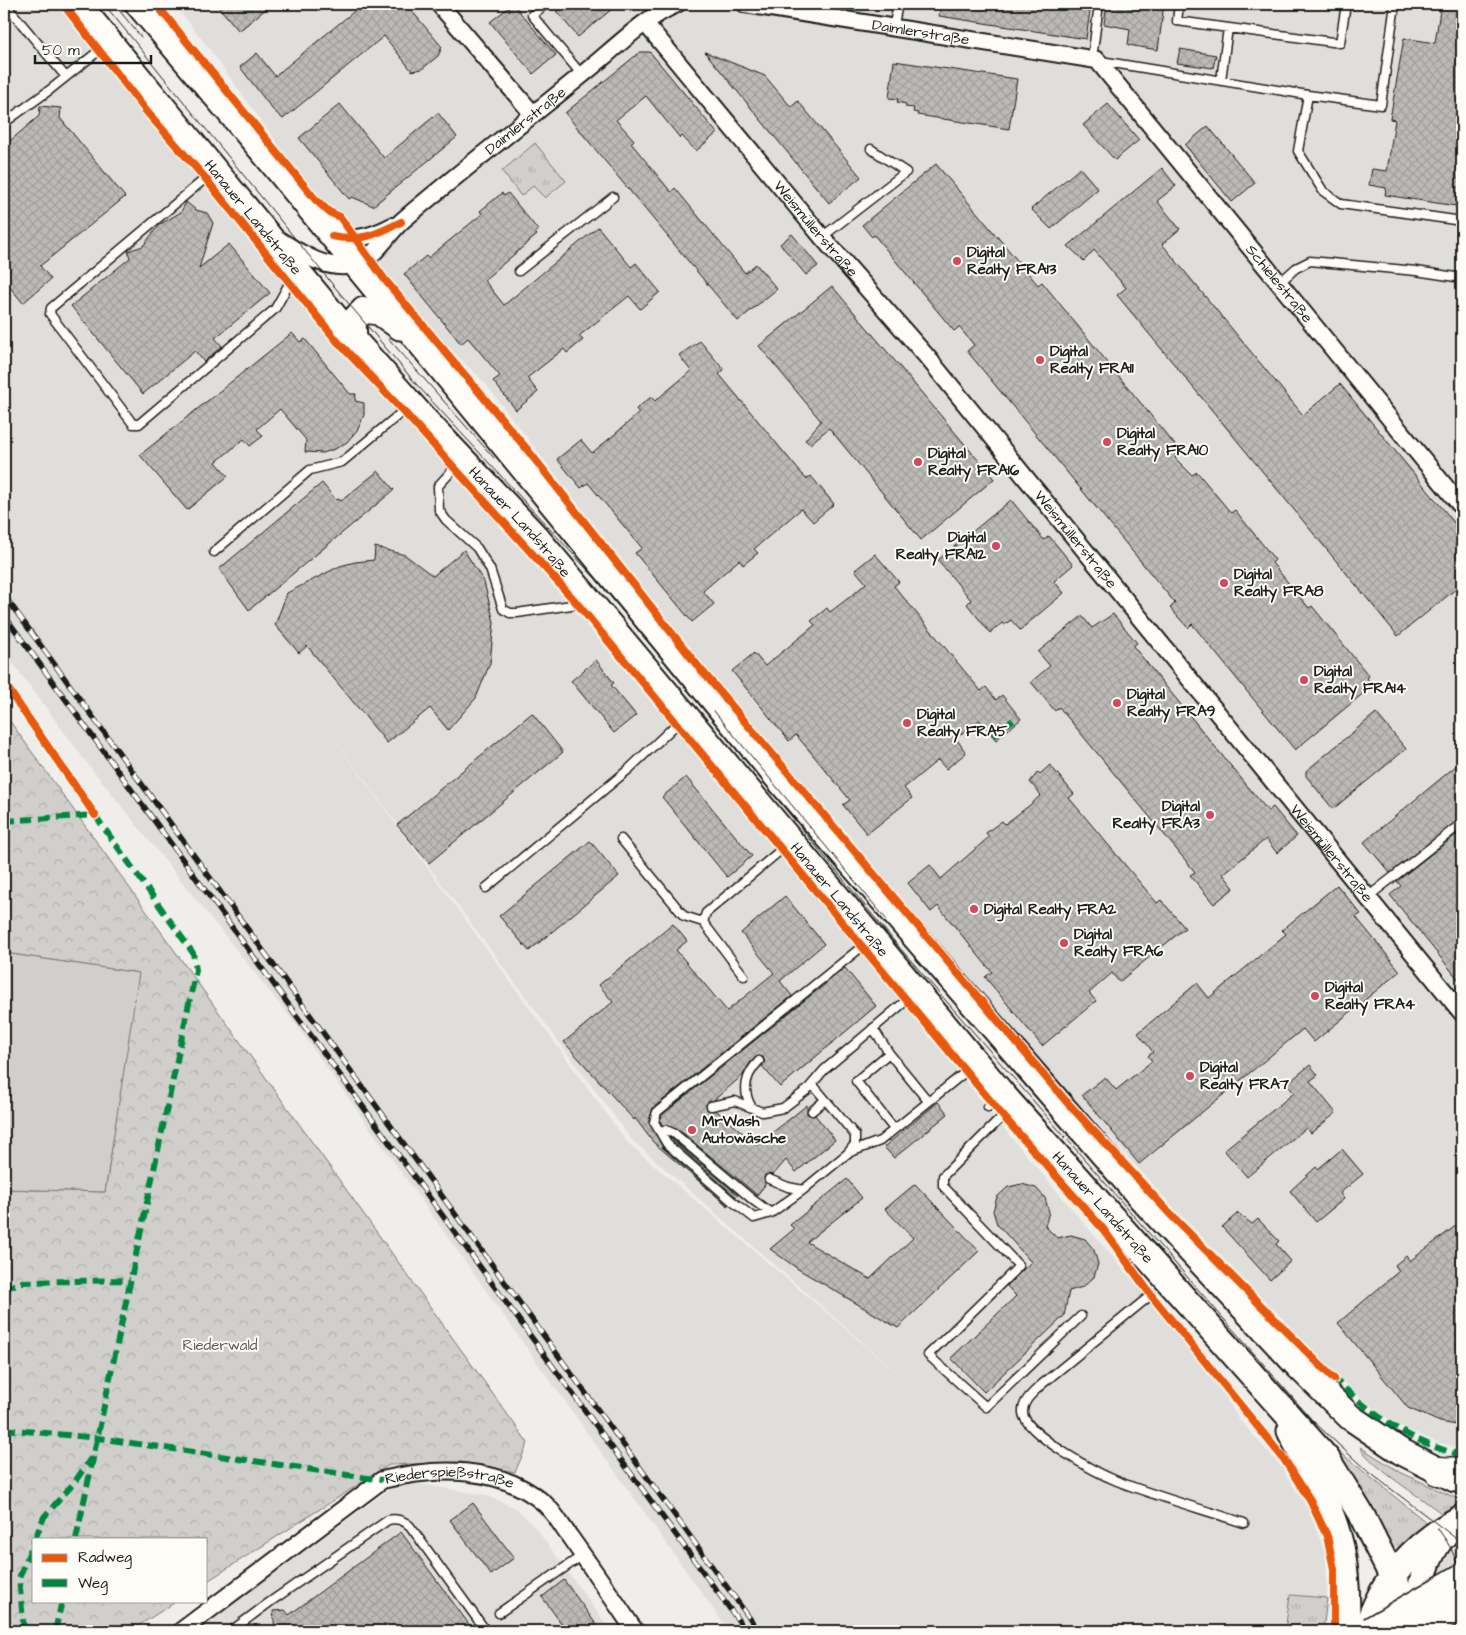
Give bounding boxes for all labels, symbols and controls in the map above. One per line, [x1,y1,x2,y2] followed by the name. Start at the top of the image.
[870,14,971,51] street label: Daimlerstraße
[35,32,151,64] scale bar
[42,40,80,61] text: 50 m
[481,82,571,160] street label: Daimlerstraße
[199,155,306,280] street label: Hanauer Landstraße
[768,176,863,282] street label: Weismüllerstraße
[1241,240,1318,328] street label: Schielestraße
[967,242,1057,281] place label: Digital Realty FRA13
[951,255,963,267] marker: Digital Realty FRA13
[1050,341,1134,380] place label: Digital Realty FRA11
[1034,354,1046,366] marker: Digital Realty FRA11
[1117,423,1209,462] place label: Digital Realty FRA10
[1101,436,1113,448] marker: Digital Realty FRA10
[928,443,1020,482] place label: Digital Realty FRA16
[912,456,924,468] marker: Digital Realty FRA16
[463,462,576,582] street label: Hanauer Landstraße
[1029,486,1122,593] street label: Weismüllerstraße
[896,527,987,566] place label: Digital Realty FRA12
[990,540,1002,552] marker: Digital Realty FRA12
[1234,564,1324,603] place label: Digital Realty FRA8
[1218,577,1230,589] marker: Digital Realty FRA8
[1314,661,1407,700] place label: Digital Realty FRA14
[1298,674,1310,686] marker: Digital Realty FRA14
[1127,684,1216,723] place label: Digital Realty FRA9
[1111,697,1123,709] marker: Digital Realty FRA9
[917,704,1008,743] place label: Digital Realty FRA5
[901,717,913,729] marker: Digital Realty FRA5
[1113,796,1201,835] place label: Digital Realty FRA3
[1285,800,1378,907] street label: Weismüllerstraße
[1204,809,1216,821] marker: Digital Realty FRA3
[785,838,893,962] street label: Hanauer Landstraße
[984,899,1117,922] place label: Digital Realty FRA2
[968,903,980,915] marker: Digital Realty FRA2
[1074,924,1164,963] place label: Digital Realty FRA6
[1058,937,1070,949] marker: Digital Realty FRA6
[1325,977,1416,1016] place label: Digital Realty FRA4
[1309,990,1321,1002] marker: Digital Realty FRA4
[1200,1057,1290,1096] place label: Digital Realty FRA7
[1184,1070,1196,1082] marker: Digital Realty FRA7
[702,1111,786,1149] place label: MrWash Autowäsche
[686,1124,698,1136] marker: MrWash Autowäsche
[1047,1147,1158,1268] street label: Hanauer Landstraße
[183,1335,258,1356] park label: Riederwald
[383,1462,517,1494] street label: Riederspießstraße
[32,1538,208,1602] legend
[78,1547,132,1569] text: Radweg
[78,1573,108,1595] text: Weg

